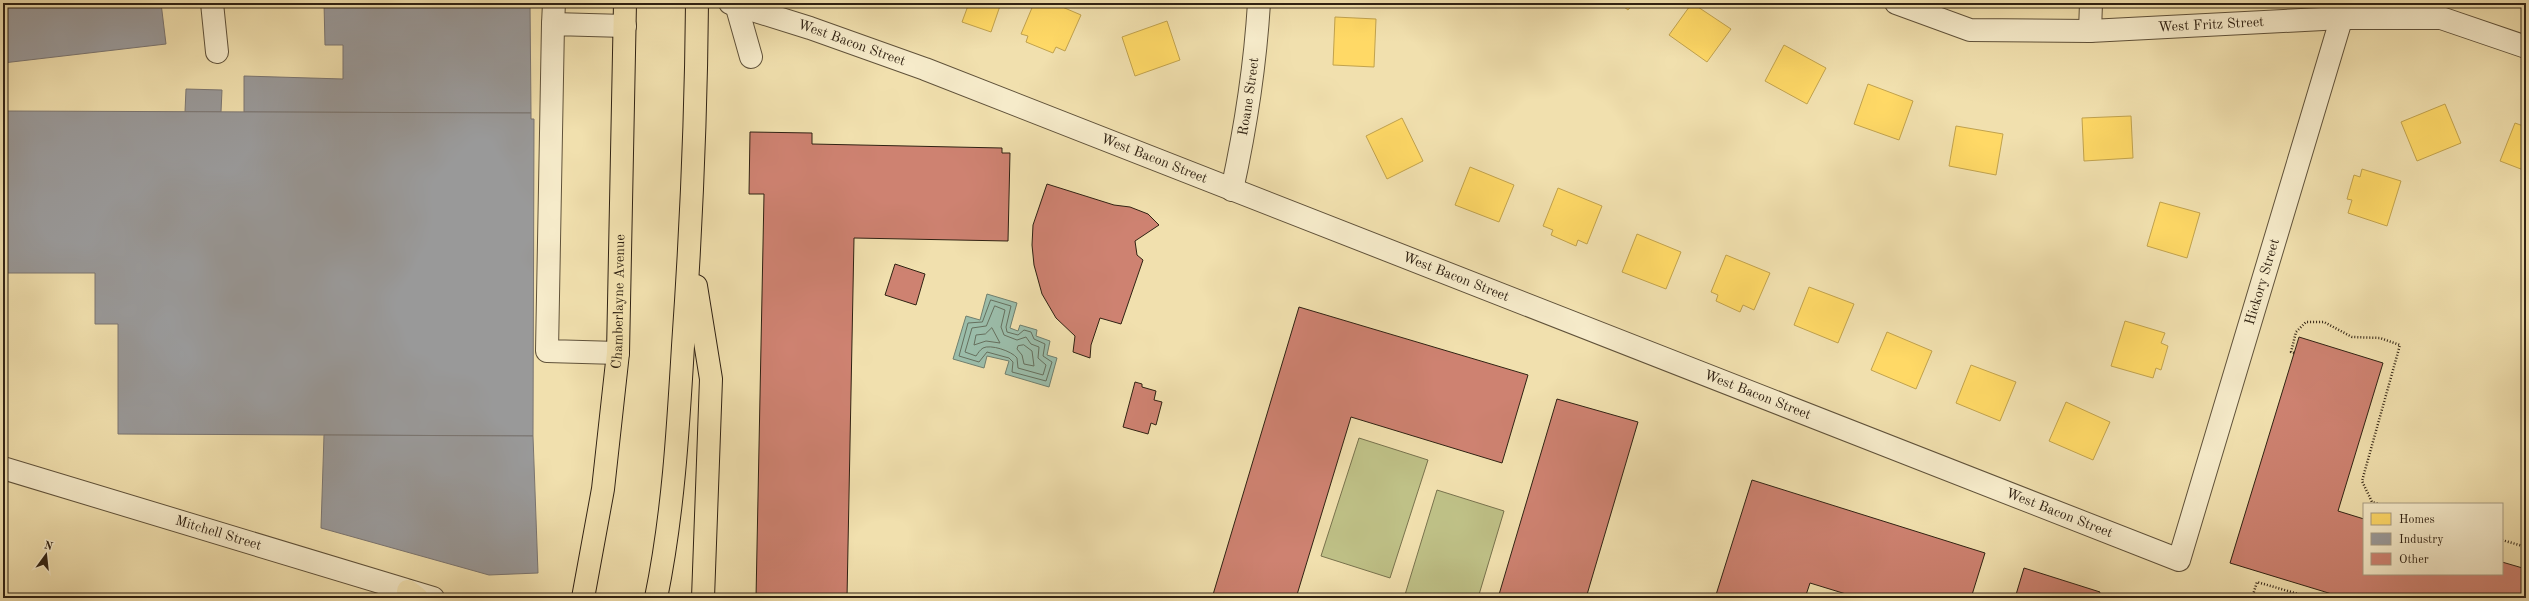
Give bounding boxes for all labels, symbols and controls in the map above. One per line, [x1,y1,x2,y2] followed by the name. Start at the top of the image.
[2158,15,2265,34] street label: West Fritz Street
[796,18,907,68] street label: West Bacon Street
[1236,57,1261,137] street label: Roane Street
[1099,132,1210,186] street label: West Bacon Street
[609,234,627,370] street label: Chamberlayne Avenue
[2243,237,2282,327] street label: Hickory Street
[1401,250,1511,304] street label: West Bacon Street
[1702,368,1813,422] street label: West Bacon Street
[2004,486,2115,540] street label: West Bacon Street
[2363,503,2503,575] legend
[174,513,263,553] street label: Mitchell Street
[2399,514,2435,526] text: Homes
[2399,534,2444,546] text: Industry
[26,535,66,575] north arrow
[43,540,54,553] text: N
[2399,554,2429,566] text: Other

